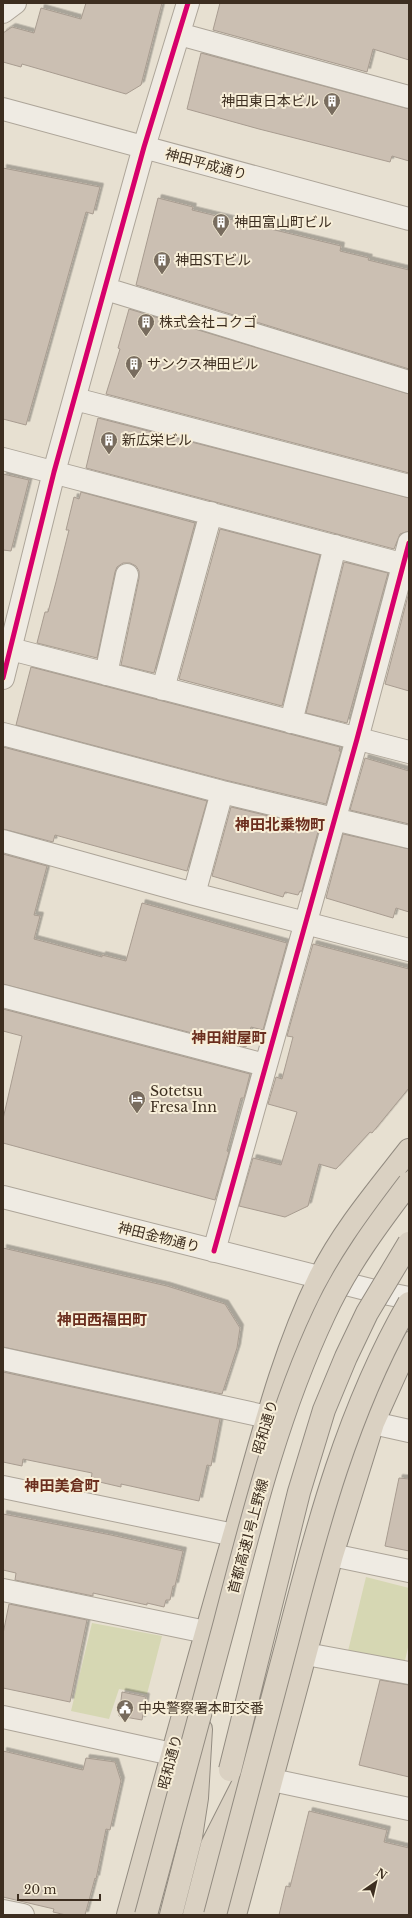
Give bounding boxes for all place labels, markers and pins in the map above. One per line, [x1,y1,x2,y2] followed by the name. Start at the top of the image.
[322,91,342,116] building icon: 神田東日本ビル
[221,92,319,110] place label: 神田東日本ビル
[211,212,231,237] building icon: 神田富山町ビル
[234,213,332,231] place label: 神田富山町ビル
[152,250,172,275] building icon: 神田STビル
[175,251,251,269] place label: 神田STビル
[136,312,156,337] building icon: 株式会社コクゴ
[159,313,257,331] place label: 株式会社コクゴ
[124,354,144,379] building icon: サンクス神田ビル
[147,355,259,373] place label: サンクス神田ビル
[99,430,119,455] building icon: 新広栄ビル
[122,431,192,449] place label: 新広栄ビル
[150,1082,217,1116] place label: Sotetsu Fresa Inn
[127,1089,147,1114] hotel icon: Sotetsu Fresa Inn
[115,1698,135,1723] public building icon: 中央警察署本町交番
[138,1699,264,1717] place label: 中央警察署本町交番

